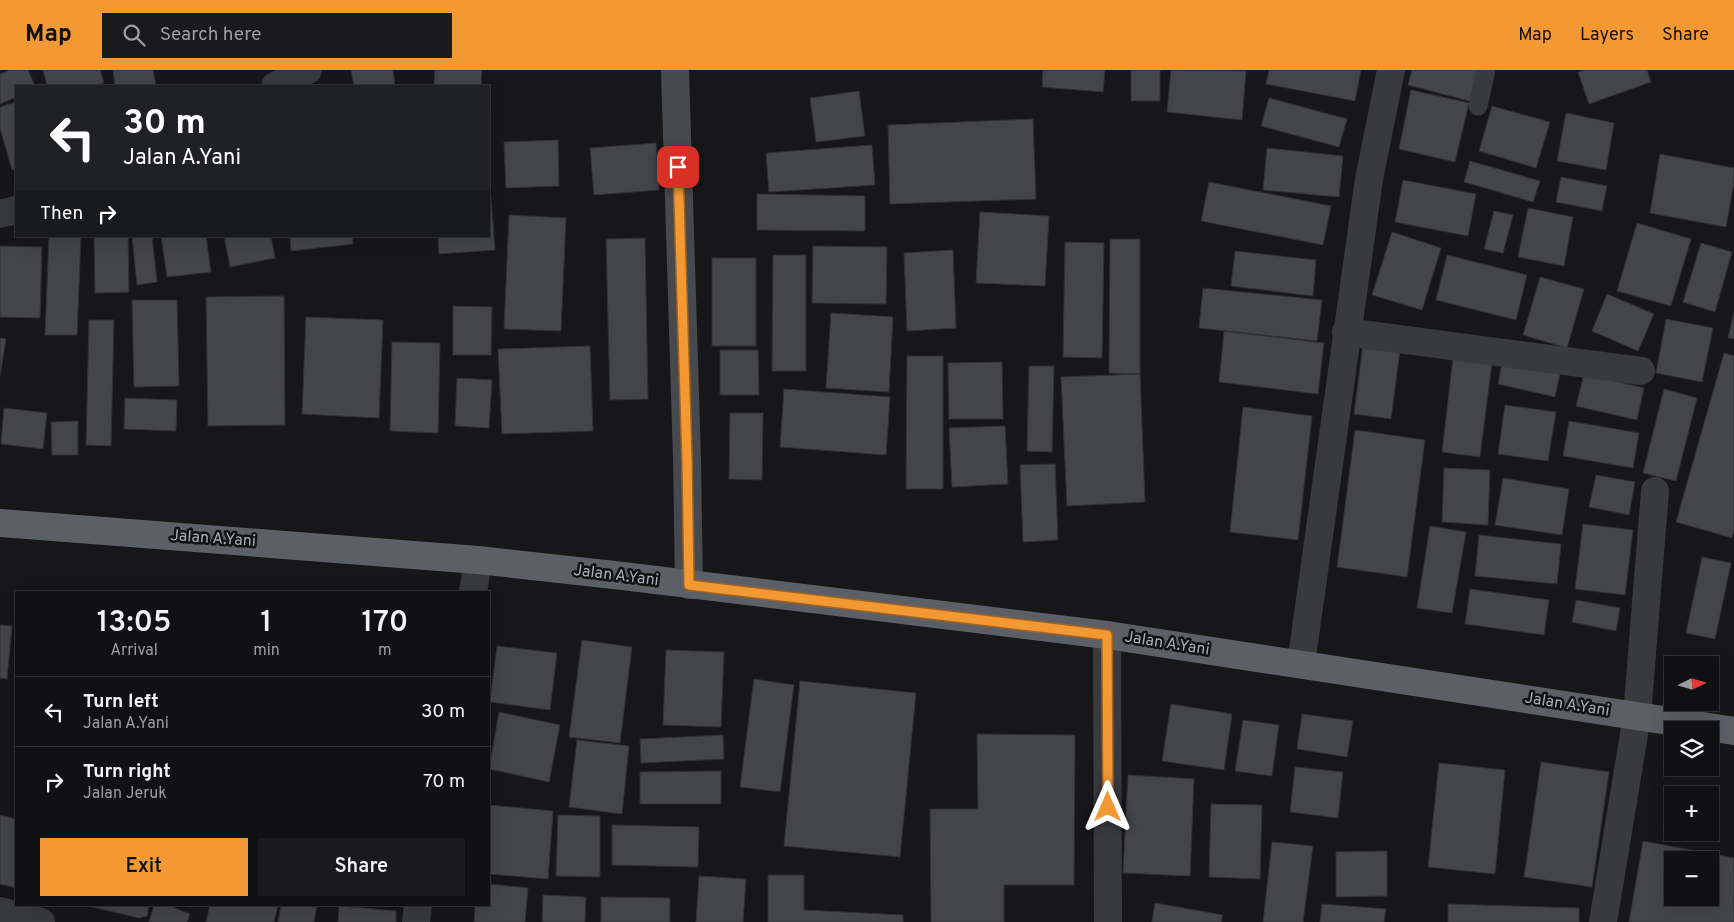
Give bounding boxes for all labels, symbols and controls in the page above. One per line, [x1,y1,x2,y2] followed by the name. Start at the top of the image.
[102,13,452,58] search box
[25,20,72,50] text: Map
[120,21,148,49] icon: search
[160,23,261,47] text: Search here
[1518,24,1552,47] text: Map
[1580,24,1634,47] text: Layers
[1662,24,1709,47] text: Share
[123,102,206,146] text: 30 m
[40,105,105,170] icon: left
[123,145,241,172] text: Jalan A.Yani
[657,146,699,188] pin
[664,153,692,181] icon: arrive
[93,200,121,228] icon: right
[40,202,83,226] text: Then
[169,526,257,552] street label: Jalan A.Yani
[572,561,660,591] street label: Jalan A.Yani
[97,605,172,642] text: 13:05
[261,605,272,642] text: 1
[361,605,408,642] text: 170
[1123,627,1211,661] street label: Jalan A.Yani
[110,641,158,661] text: Arrival
[253,641,280,661] text: min
[378,641,392,661] text: m
[1664,656,1719,711] north arrow
[1664,656,1719,906] map controls
[1523,688,1611,722] street label: Jalan A.Yani
[83,690,159,714] text: Turn left
[40,698,68,726] icon: left
[421,700,465,724] text: 30 m
[83,714,169,734] text: Jalan A.Yani
[1664,721,1719,776] button: layers
[83,760,171,784] text: Turn right
[40,768,68,796] icon: right
[423,770,465,794] text: 70 m
[1081,780,1133,832] position arrow
[83,784,167,804] text: Jalan Jeruk
[1664,786,1719,841] button: +
[40,838,248,896] button: Exit
[258,838,465,896] button: Share
[1664,851,1719,906] button: −

